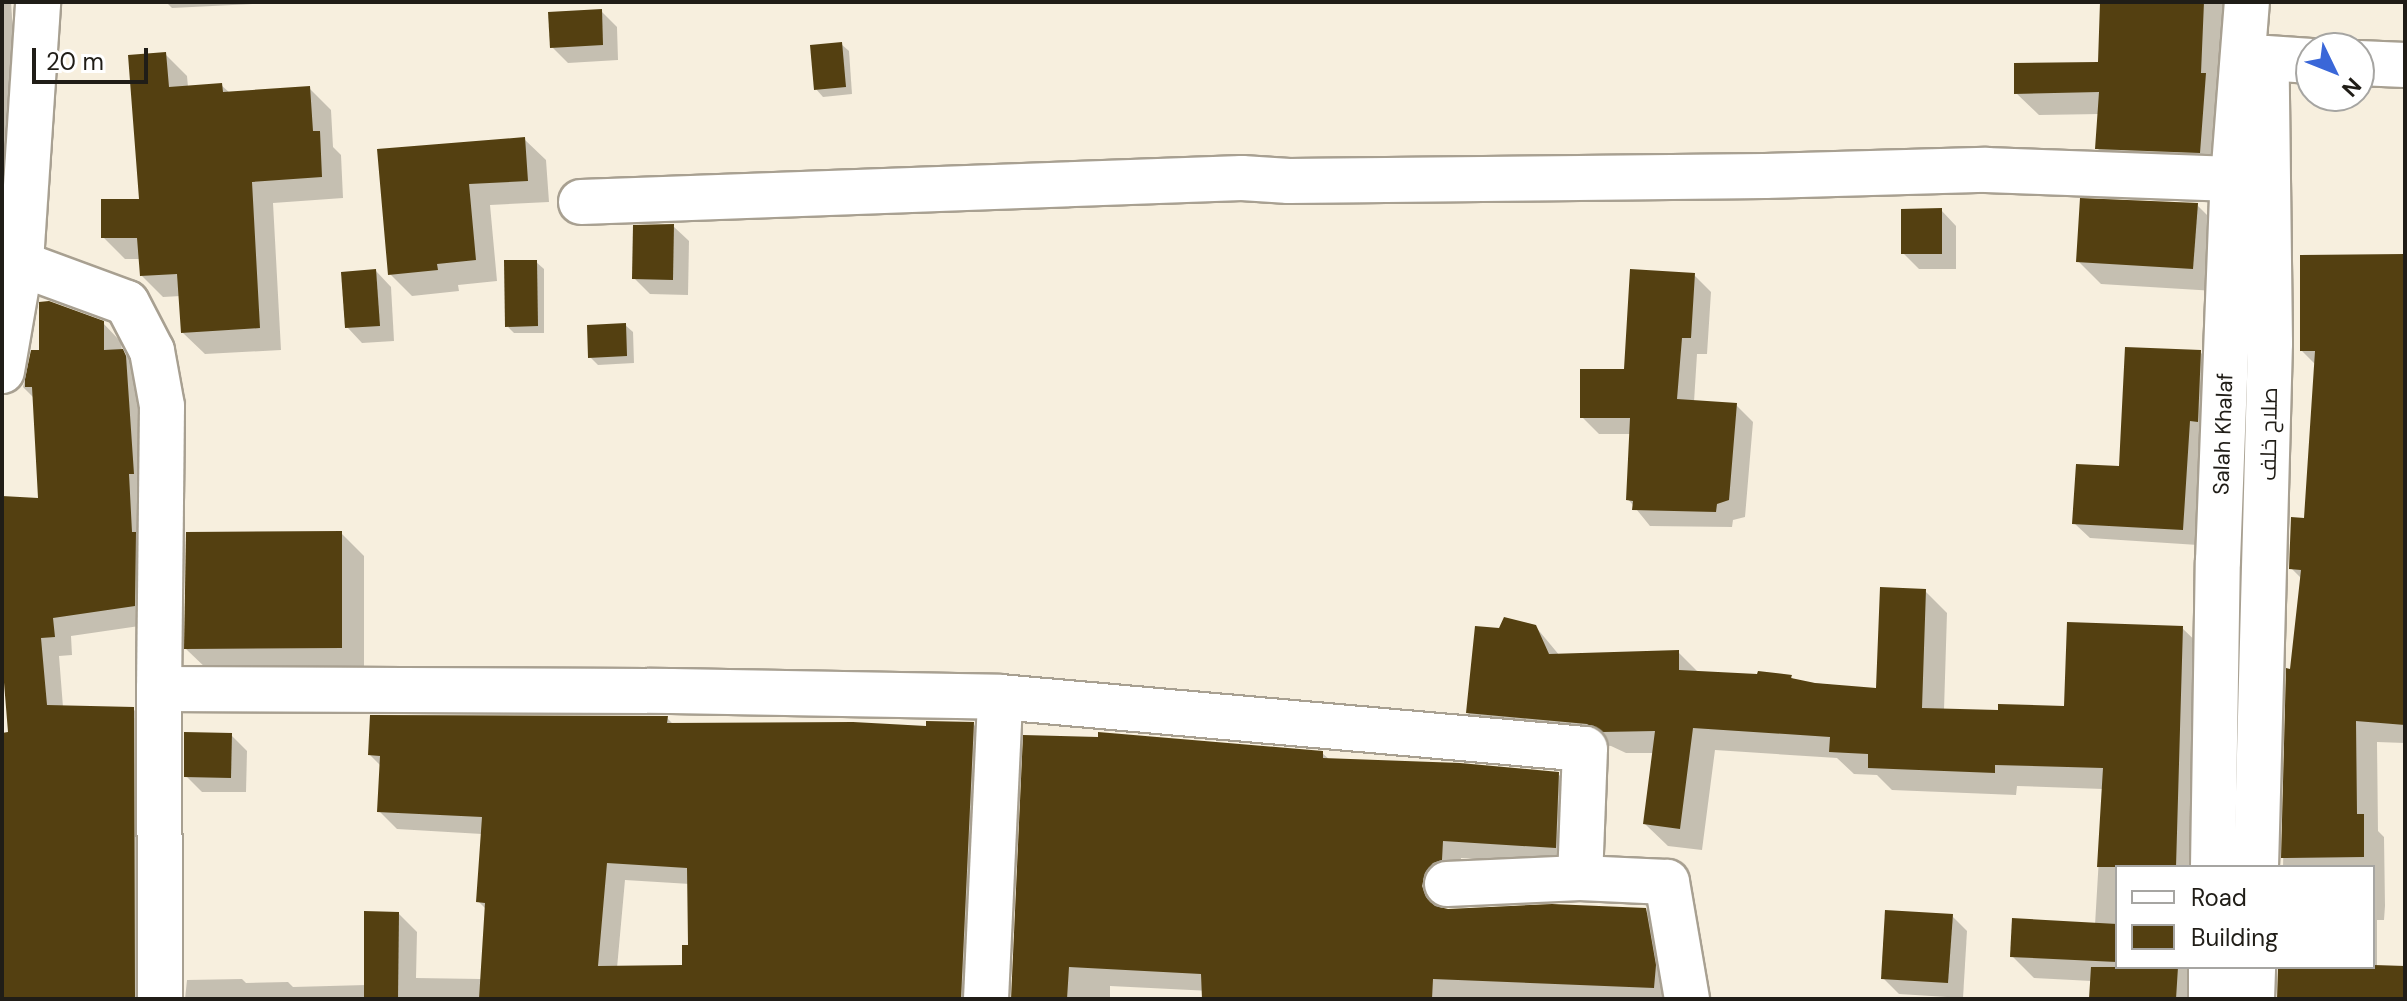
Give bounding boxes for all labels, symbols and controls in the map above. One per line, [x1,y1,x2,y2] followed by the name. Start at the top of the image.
[36,32,152,82] scale bar
[2295,32,2375,112] north arrow
[46,46,104,77] text: 20 m
[2335,72,2368,103] text: N
[2208,373,2238,495] street label: Salah Khalaf
[2255,387,2283,481] street label: صلاح خلف
[2115,865,2375,969] legend
[2191,882,2247,913] text: Road
[2191,922,2278,953] text: Building

